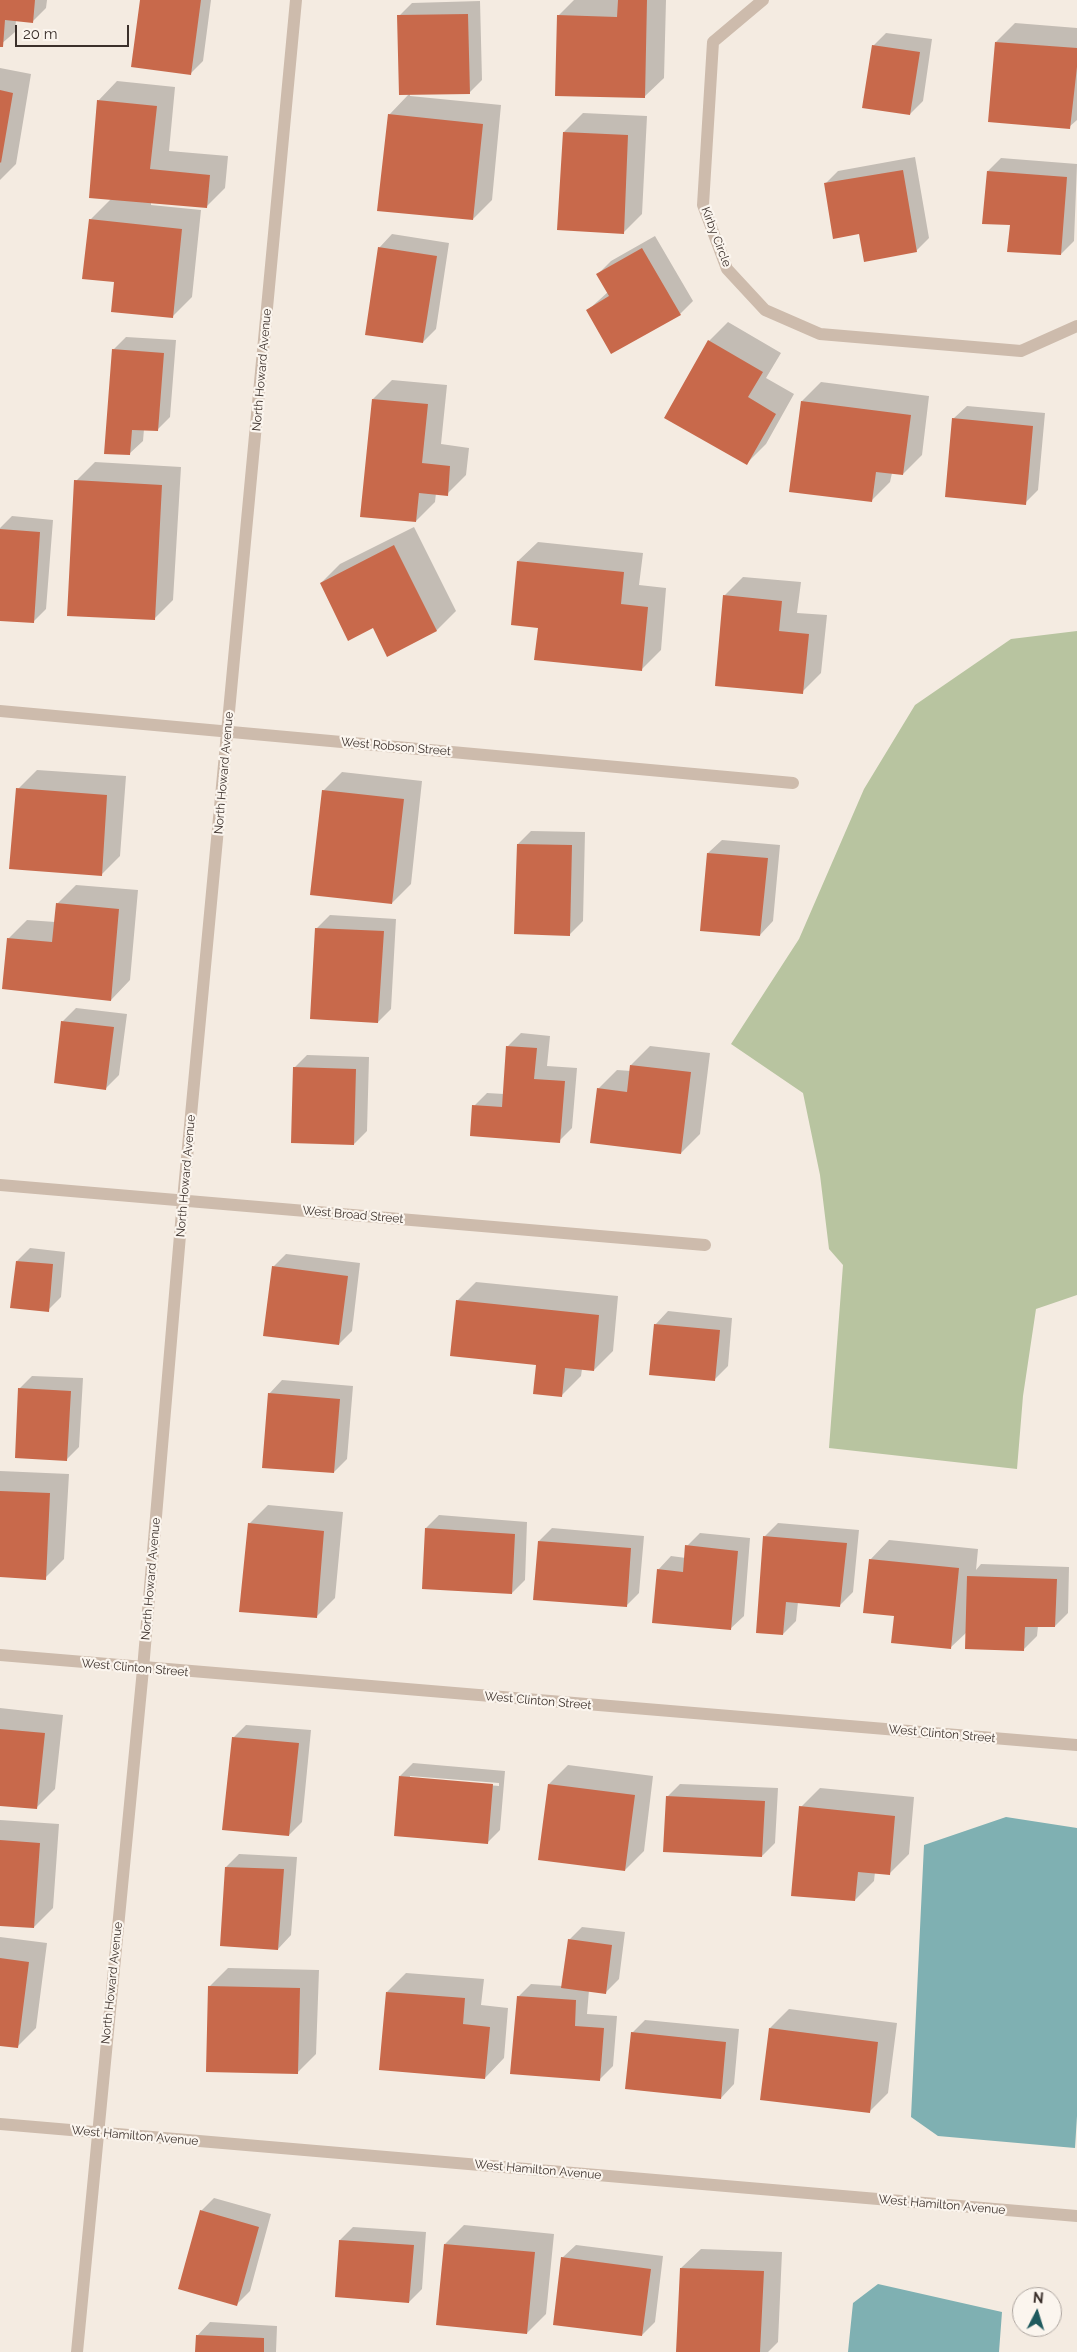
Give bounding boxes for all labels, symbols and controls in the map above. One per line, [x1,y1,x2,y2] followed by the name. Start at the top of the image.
[18,15,131,47] scale bar
[23,25,58,43] text: 20 m
[698,205,734,269] street label: Kirby Circle
[249,308,275,432] street label: North Howard Avenue
[211,711,237,835] street label: North Howard Avenue
[341,735,451,759] street label: West Robson Street
[173,1114,199,1238] street label: North Howard Avenue
[302,1203,404,1227] street label: West Broad Street
[138,1517,164,1641] street label: North Howard Avenue
[81,1656,189,1680] street label: West Clinton Street
[484,1689,592,1713] street label: West Clinton Street
[888,1722,996,1746] street label: West Clinton Street
[98,1921,126,2045] street label: North Howard Avenue
[71,2123,199,2149] street label: West Hamilton Avenue
[474,2157,602,2183] street label: West Hamilton Avenue
[878,2192,1006,2218] street label: West Hamilton Avenue
[1012,2287,1062,2337] north arrow
[1032,2290,1044,2306] text: N

